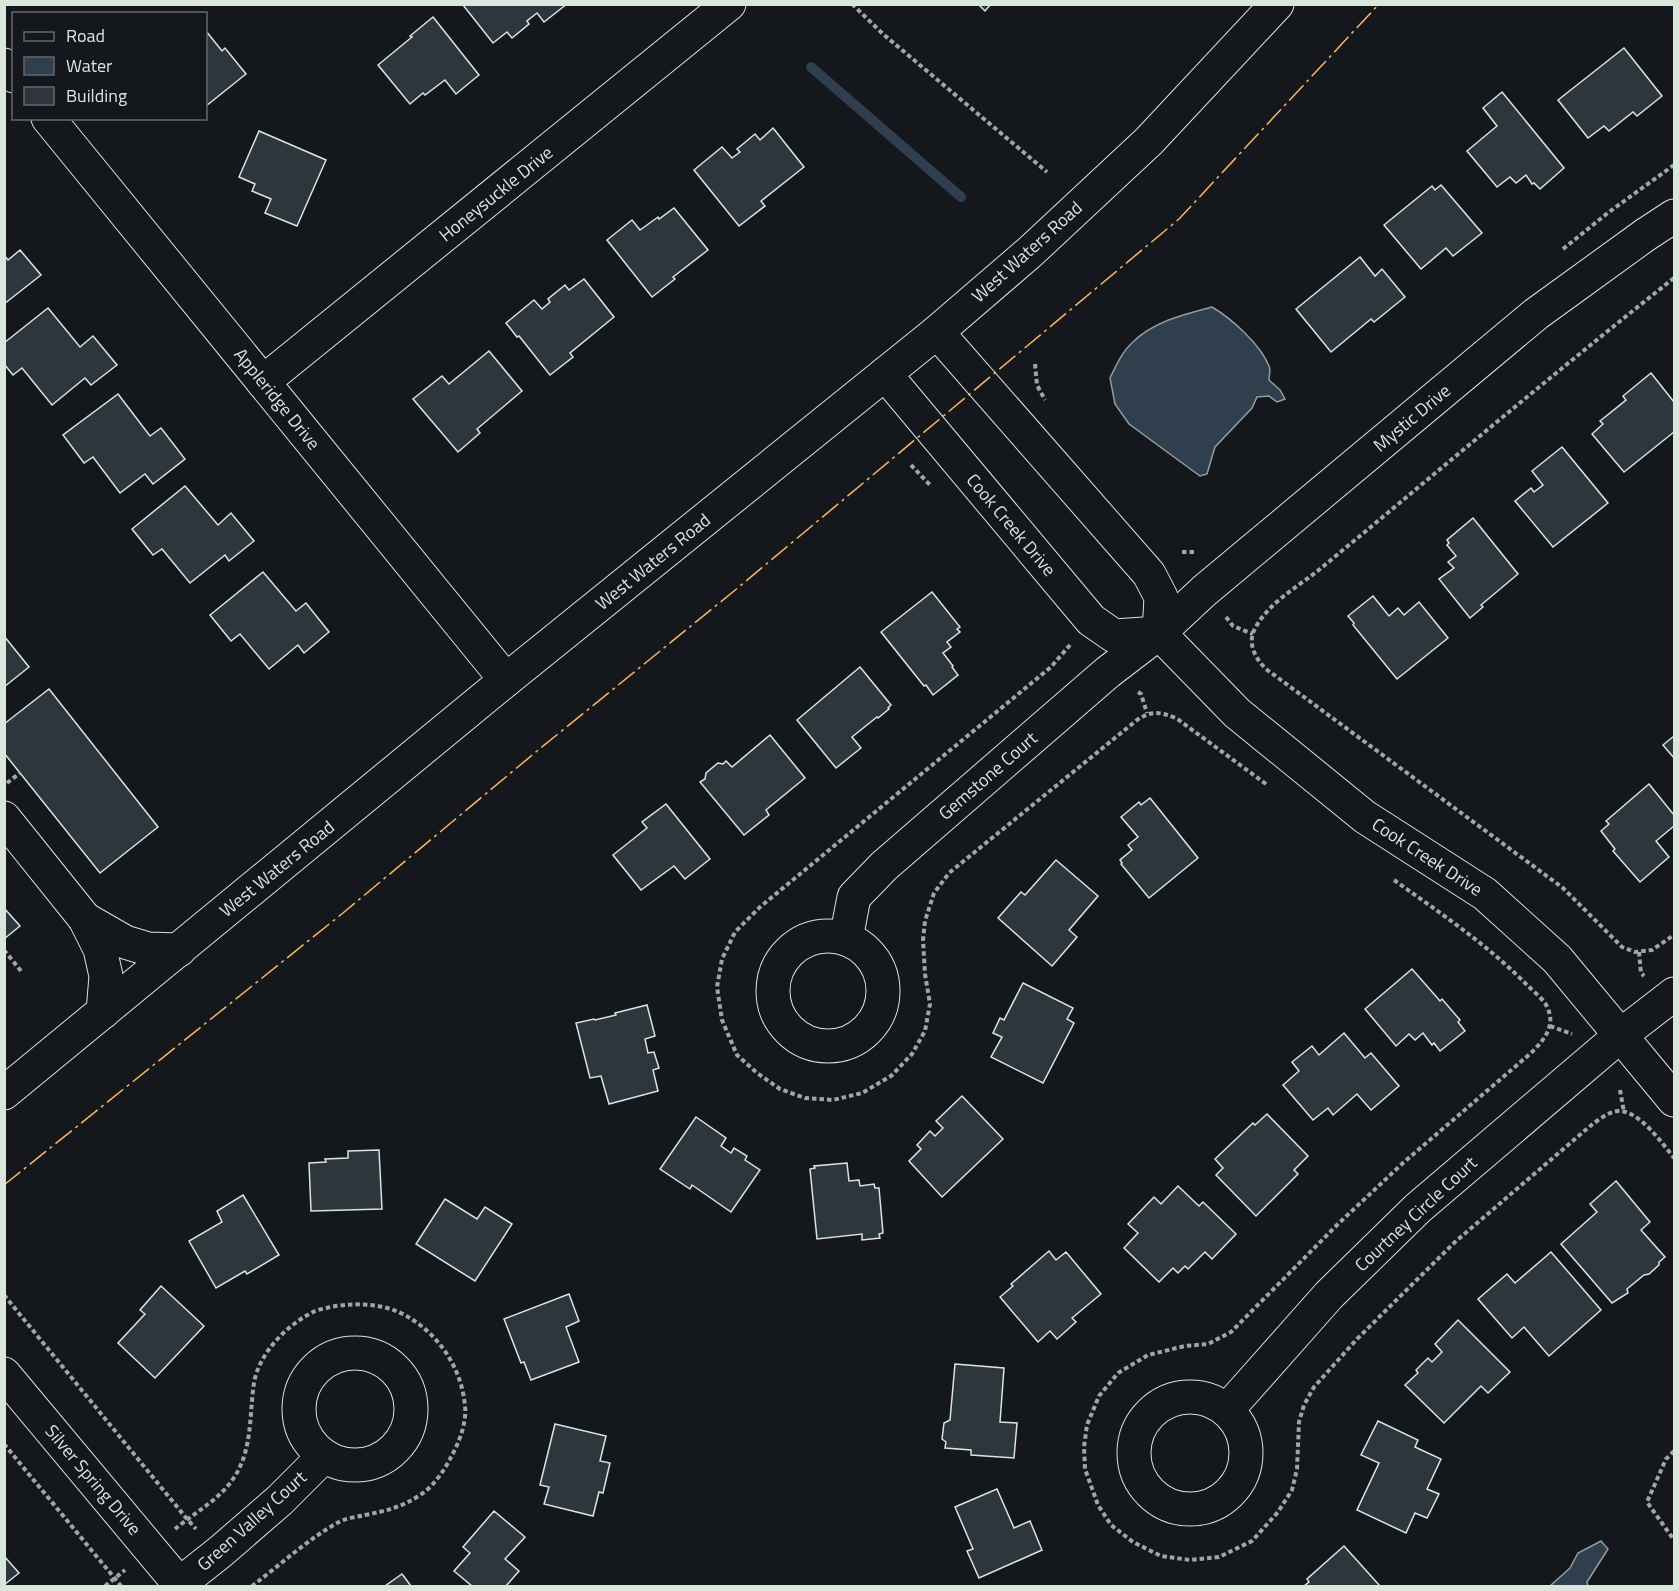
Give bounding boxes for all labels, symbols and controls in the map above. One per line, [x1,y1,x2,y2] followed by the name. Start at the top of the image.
[12,12,207,120] legend
[66,22,105,49] text: Road
[66,52,112,79] text: Water
[66,82,127,109] text: Building
[433,139,558,248] street label: Honeysuckle Drive
[965,194,1088,309] street label: West Waters Road
[228,342,327,455] street label: Appleridge Drive
[1367,377,1456,458] street label: Mystic Drive
[960,467,1063,582] street label: Cook Creek Drive
[589,507,716,616] street label: West Waters Road
[932,725,1044,826] street label: Gemstone Court
[1367,811,1488,903] street label: Cook Creek Drive
[213,814,340,923] street label: West Waters Road
[1348,1149,1483,1278] street label: Courtney Circle Court
[39,1418,148,1541] street label: Silver Spring Drive
[191,1464,313,1577] street label: Green Valley Court

